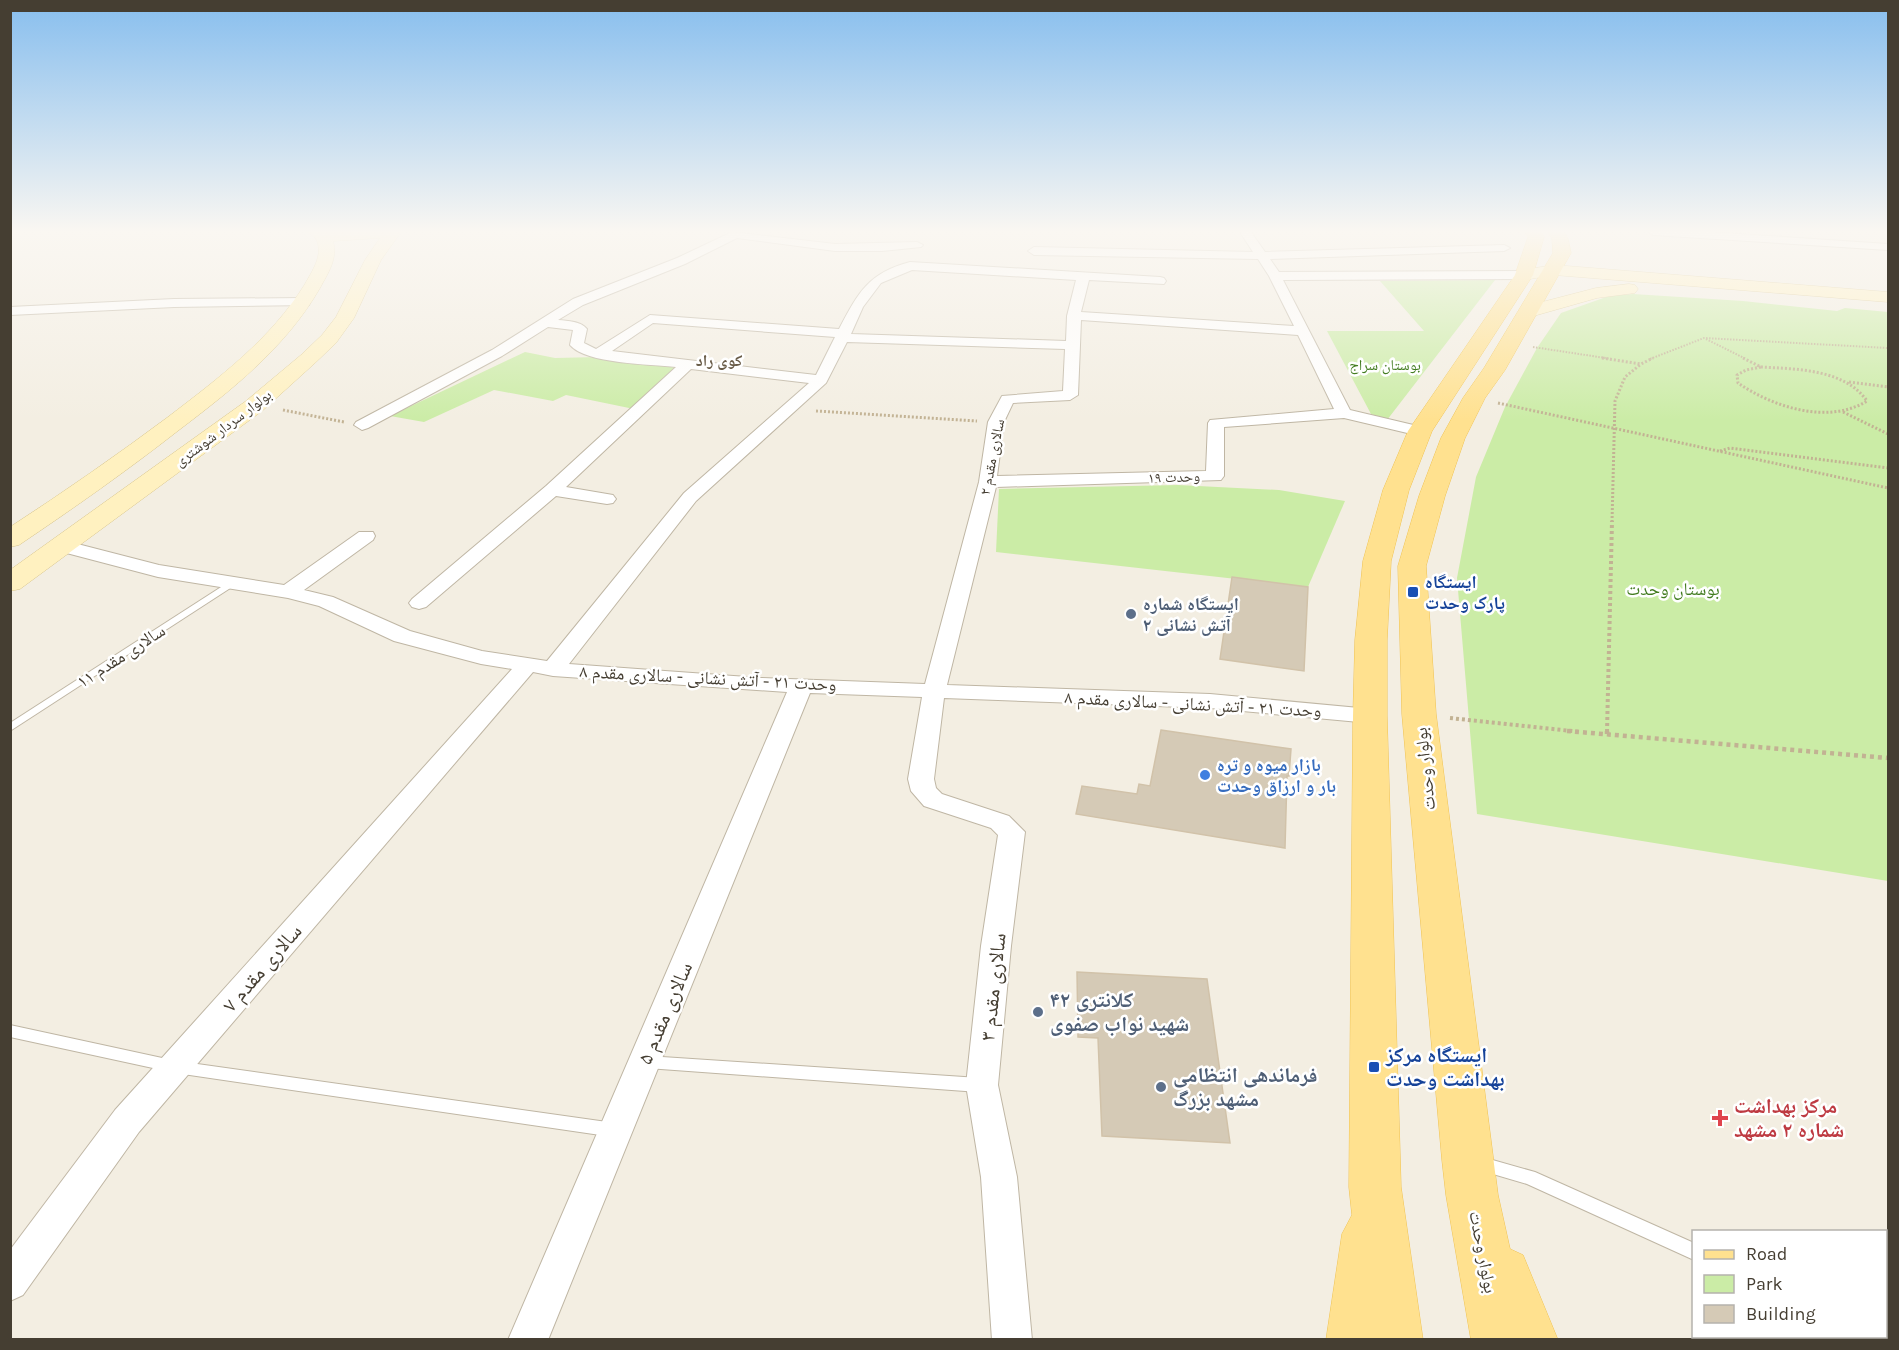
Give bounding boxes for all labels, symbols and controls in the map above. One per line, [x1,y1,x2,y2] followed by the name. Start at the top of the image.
[696,351,742,370] district label: کوی راد
[1349,356,1421,375] park label: بوستان سراج
[171,386,276,471] street label: بولوار سردار شوشتری
[976,417,1009,497] street label: سالاری مقدم ۲
[1148,467,1200,487] street label: وحدت ۱۹
[1425,571,1505,614] place label: ایستگاه پارک وحدت
[1626,578,1720,600] park label: بوستان وحدت
[1406,585,1420,599] marker: ایستگاه پارک وحدت
[1143,593,1239,636] place label: ایستگاه شماره ۲ آتش نشانی
[1124,607,1138,621] marker: ایستگاه شماره ۲ آتش نشانی
[73,619,170,694] street label: سالاری مقدم ۱۱
[579,660,837,697] street label: وحدت ۲۱ - آتش نشانی - سالاری مقدم ۸
[1064,686,1322,723] street label: وحدت ۲۱ - آتش نشانی - سالاری مقدم ۸
[1410,726,1440,812] street label: بولوار وحدت
[1217,754,1336,797] place label: بازار میوه و تره بار و ارزاق وحدت
[1198,768,1212,782] marker: بازار میوه و تره بار و ارزاق وحدت
[217,919,308,1018] street label: سالاری مقدم ۷
[975,932,1013,1042] street label: سالاری مقدم ۳
[633,958,699,1068] street label: سالاری مقدم ۵
[1050,988,1189,1036] place label: کلانتری ۴۲ شهید نواب صفوی
[1031,1005,1045,1019] marker: کلانتری ۴۲ شهید نواب صفوی
[1385,1043,1505,1091] place label: ایستگاه مرکز بهداشت وحدت
[1367,1060,1381,1074] marker: ایستگاه مرکز بهداشت وحدت
[1173,1063,1317,1111] place label: فرماندهی انتظامی مشهد بزرگ
[1154,1080,1168,1094] marker: فرماندهی انتظامی مشهد بزرگ
[1734,1094,1844,1142] place label: مرکز بهداشت شماره ۲ مشهد
[1711,1109,1729,1127] marker: مرکز بهداشت شماره ۲ مشهد
[1464,1209,1502,1295] street label: بولوار وحدت
[1692,1230,1887,1338] legend
[1746,1243,1787,1265] text: Road
[1746,1273,1783,1295] text: Park
[1746,1303,1816,1325] text: Building

